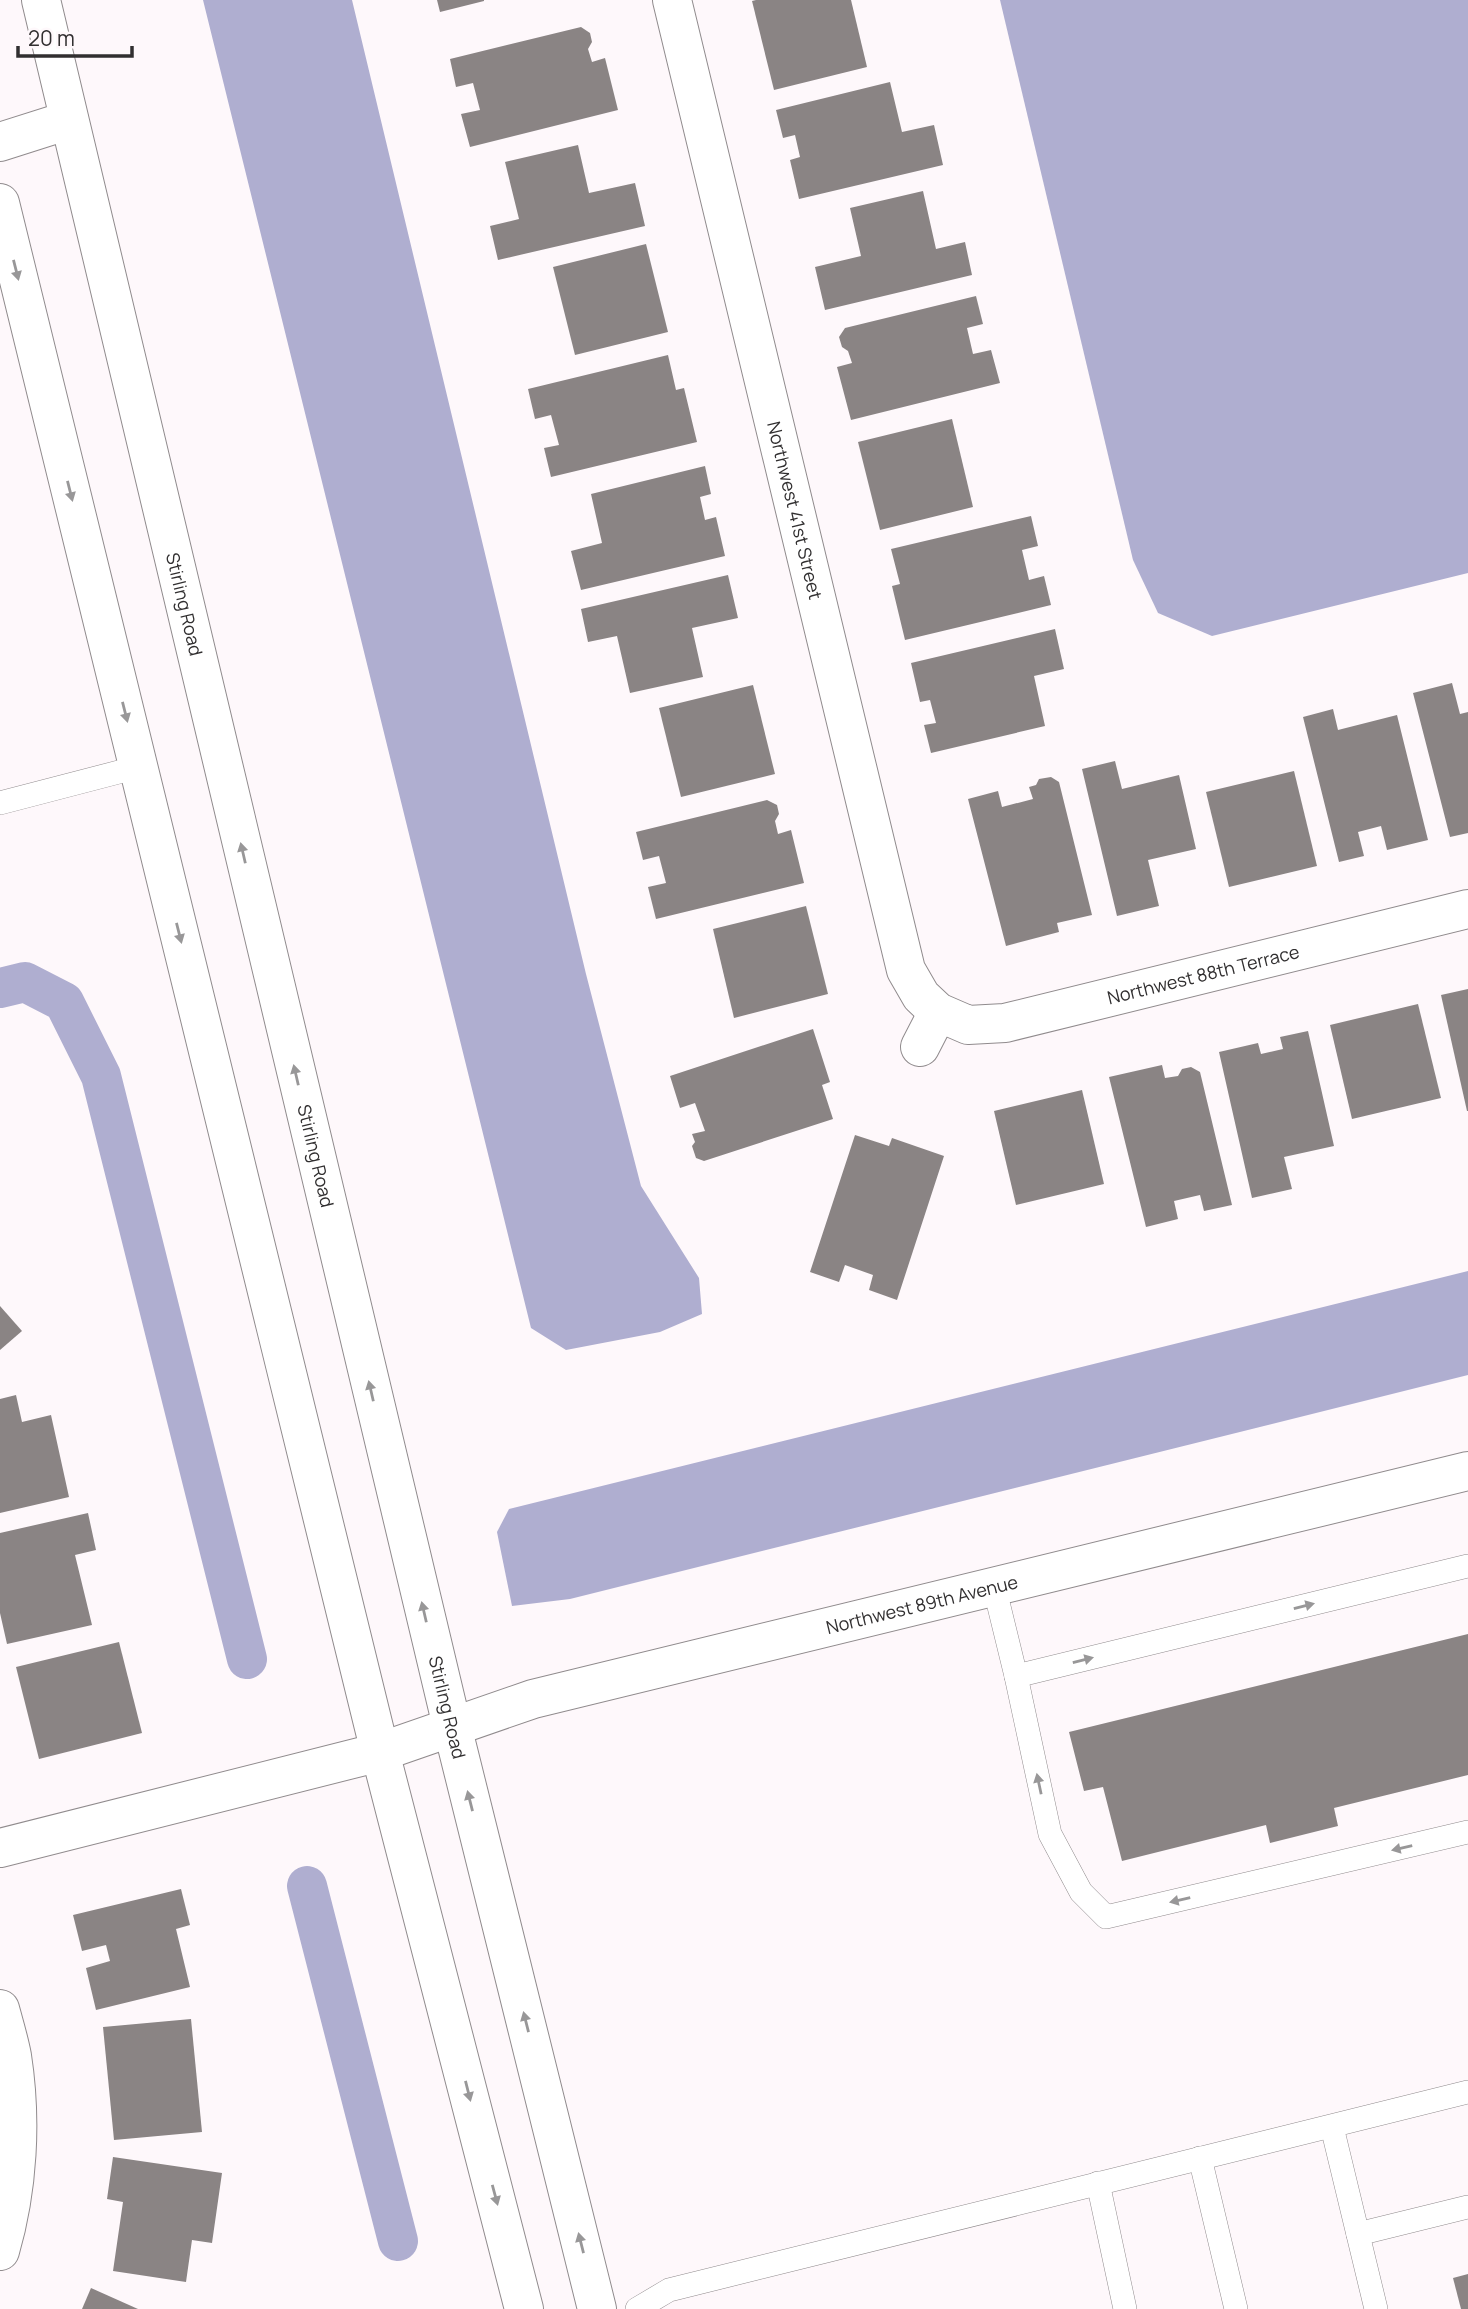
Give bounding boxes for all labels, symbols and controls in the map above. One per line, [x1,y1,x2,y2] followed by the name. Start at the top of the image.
[18,14,131,58] scale bar
[28,24,75,52] text: 20 m
[11,259,22,281] one-way arrow
[762,419,828,602] street label: Northwest 41st Street
[65,480,76,502] one-way arrow
[161,550,209,658] street label: Stirling Road
[119,701,130,723] one-way arrow
[237,842,248,864] one-way arrow
[174,922,185,944] one-way arrow
[1105,939,1302,1009] street label: Northwest 88th Terrace
[290,1064,301,1086] one-way arrow
[292,1102,340,1210] street label: Stirling Road
[365,1380,376,1402] one-way arrow
[823,1569,1020,1639] street label: Northwest 89th Avenue
[1293,1600,1315,1611] one-way arrow
[418,1601,429,1623] one-way arrow
[424,1653,472,1761] street label: Stirling Road
[1072,1654,1094,1665] one-way arrow
[1034,1773,1045,1795] one-way arrow
[464,1790,475,1812] one-way arrow
[1390,1843,1412,1854] one-way arrow
[1169,1894,1191,1905] one-way arrow
[520,2011,531,2033] one-way arrow
[463,2080,474,2102] one-way arrow
[490,2184,501,2206] one-way arrow
[575,2232,586,2254] one-way arrow

